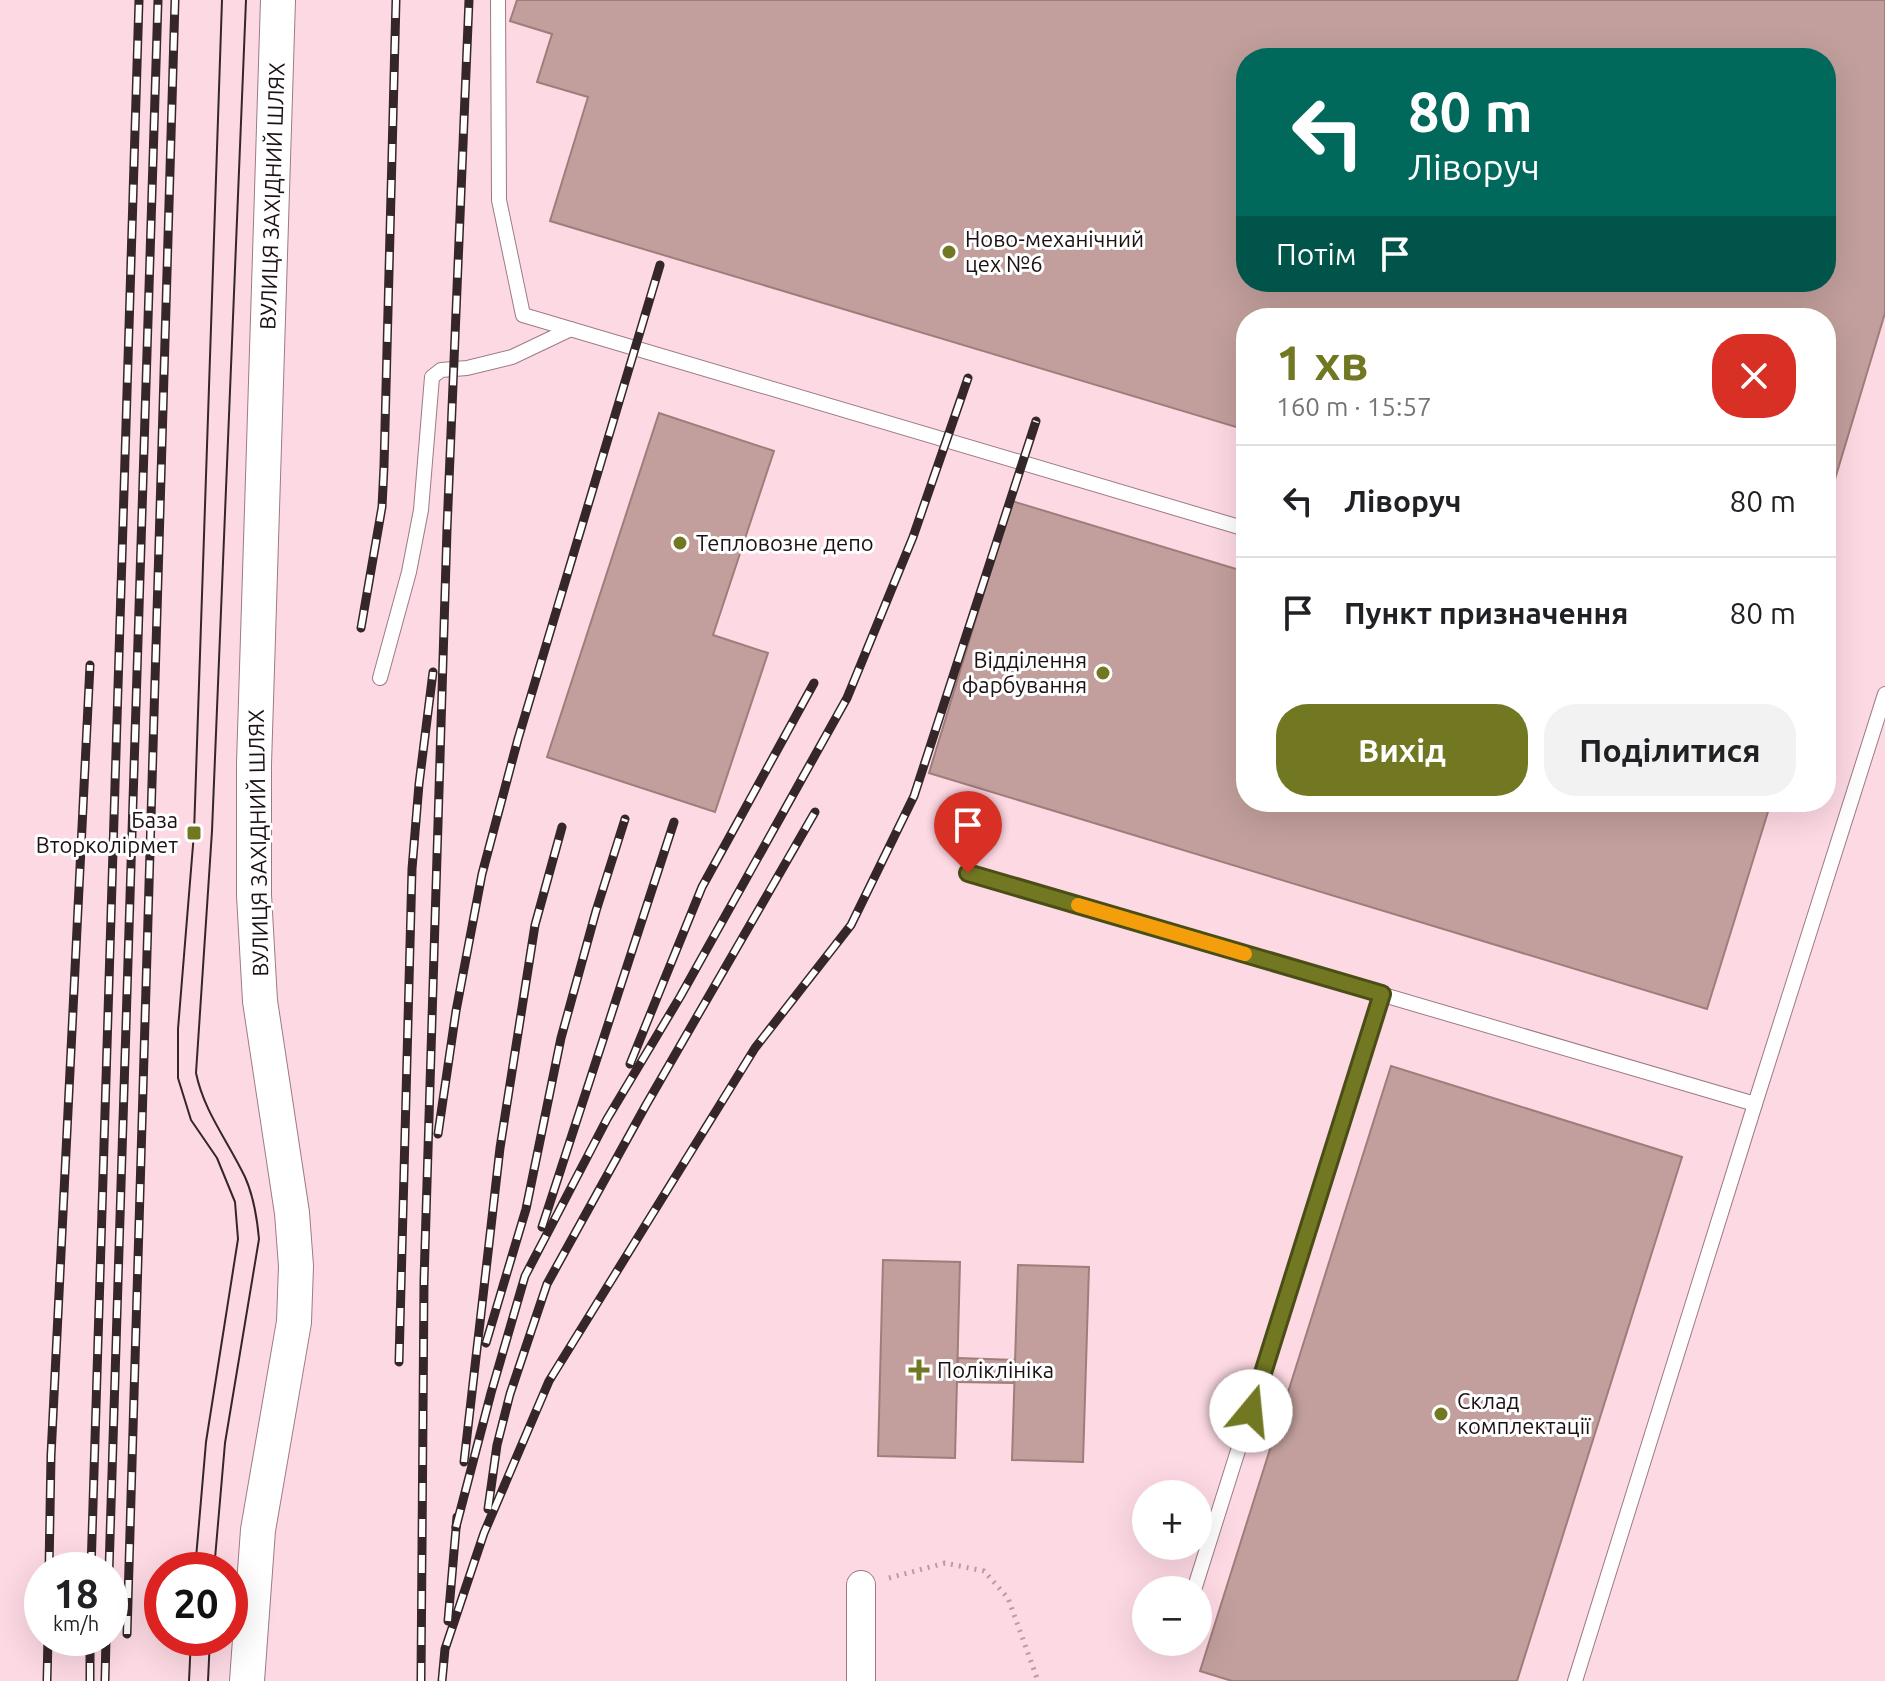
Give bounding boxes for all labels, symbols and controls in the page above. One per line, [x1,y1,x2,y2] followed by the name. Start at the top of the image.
[254,62,289,330] street label: ВУЛИЦЯ ЗАХІДНИЙ ШЛЯХ
[1276,80,1380,184] icon: left
[1408,80,1533,143] text: 80 m
[1408,146,1540,187] text: Ліворуч
[965,226,1144,276] place label: Ново-механічний цех №6
[1373,232,1417,276] icon: arrive
[1276,237,1357,271] text: Потім
[940,243,958,261] marker: Ново-механічний цех №6
[1712,334,1796,418] button: close
[1276,335,1369,389] text: 1 хв
[1276,392,1432,421] text: 160 m · 15:57
[1276,479,1320,523] icon: left
[1344,484,1462,518] text: Ліворуч
[1729,484,1796,518] text: 80 m
[696,530,874,555] place label: Тепловозне депо
[671,534,689,552] marker: Тепловозне депо
[1276,591,1320,635] icon: arrive
[1344,596,1628,630] text: Пункт призначення
[1729,596,1796,630] text: 80 m
[962,647,1087,697] place label: Відділення фарбування
[1094,664,1112,682] marker: Відділення фарбування
[1276,704,1528,796] button: Вихід
[1544,704,1796,796] button: Поділитися
[243,709,272,977] street label: ВУЛИЦЯ ЗАХІДНИЙ ШЛЯХ
[934,791,1002,873] pin
[946,803,990,847] icon: arrive
[36,807,178,857] place label: База Вторколірмет
[185,824,203,842] marker: База Вторколірмет
[937,1357,1054,1382] place label: Поліклініка
[908,1359,930,1381] marker: Поліклініка
[1209,1369,1293,1453] position arrow
[1457,1388,1591,1438] place label: Склад комплектації
[1432,1405,1450,1423] marker: Склад комплектації
[1132,1480,1212,1656] map controls
[1132,1480,1212,1560] button: +
[144,1552,248,1656] speed limit sign: 20
[53,1571,99,1616] text: 18
[1132,1576,1212,1656] button: −
[53,1612,99,1635] text: km/h

